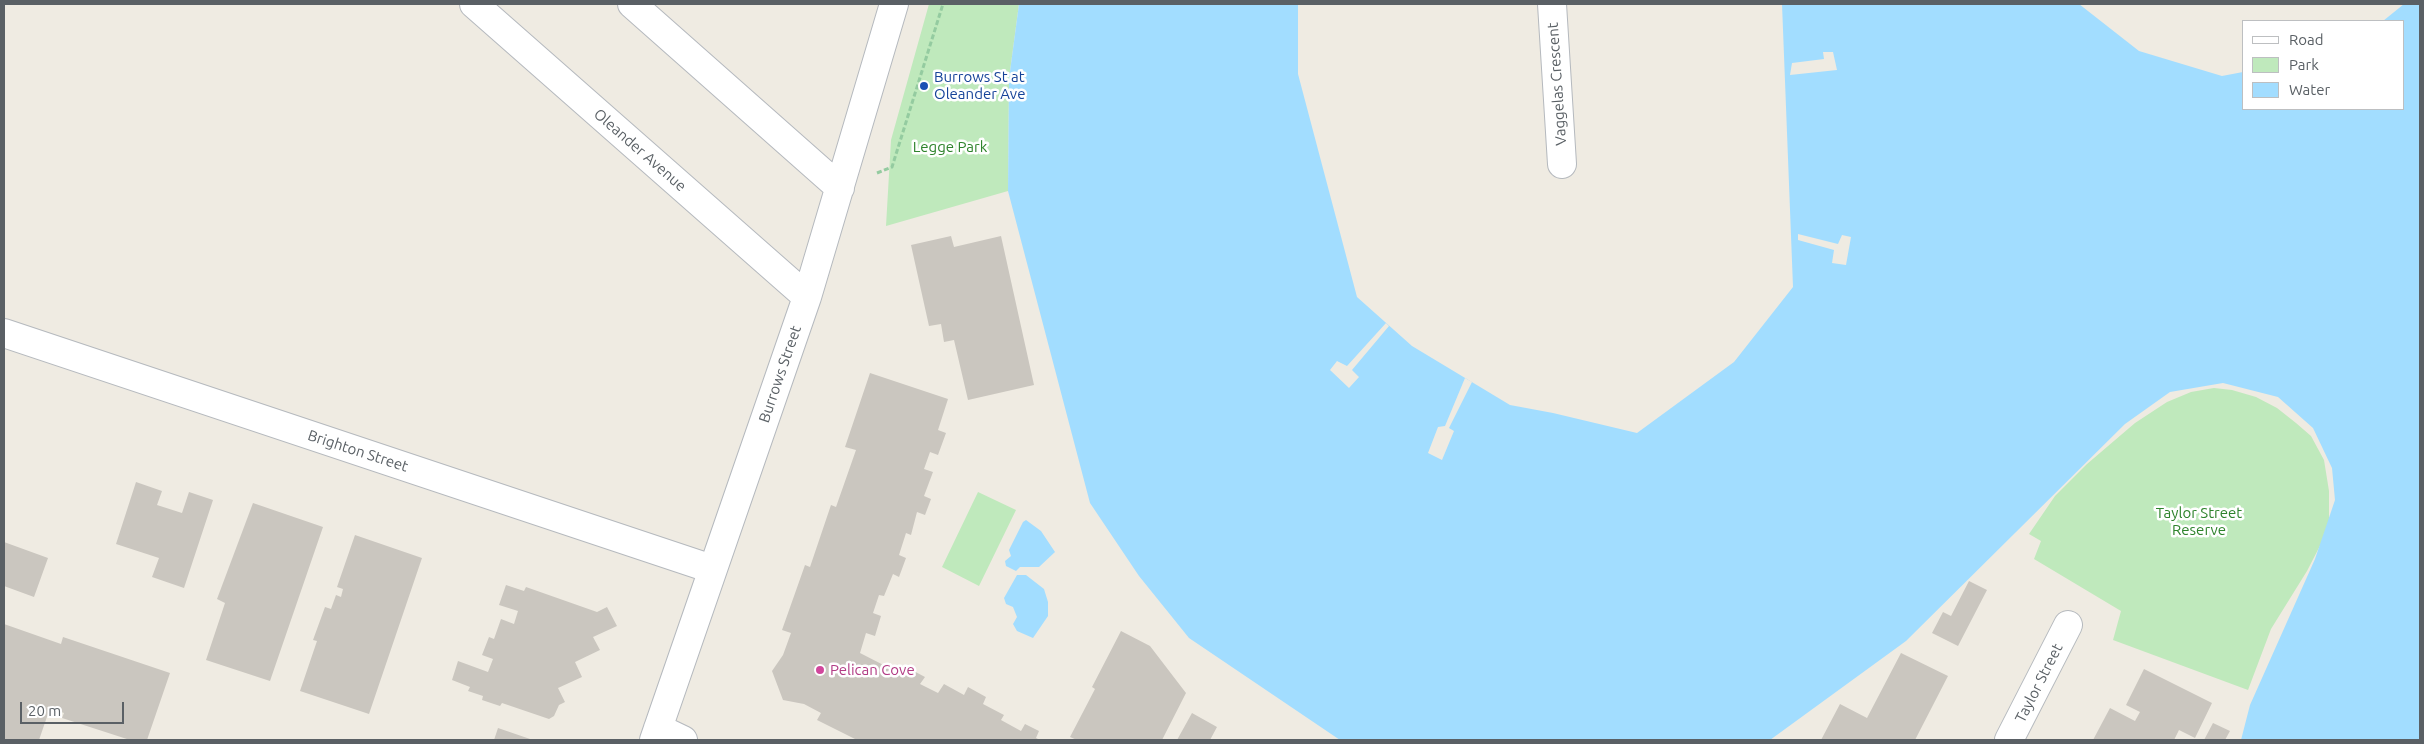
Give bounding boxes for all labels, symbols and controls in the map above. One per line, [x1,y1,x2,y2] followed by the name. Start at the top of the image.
[2242,20,2404,110] legend
[1544,22,1570,146] street label: Vaggelas Crescent
[2289,31,2324,48] text: Road
[2289,56,2319,73] text: Park
[934,68,1025,103] place label: Burrows St at Oleander Ave
[918,80,930,92] marker: Burrows St at Oleander Ave
[2289,81,2330,98] text: Water
[590,105,690,195] street label: Oleander Avenue
[913,138,987,156] park label: Legge Park
[755,323,805,425] street label: Burrows Street
[305,426,411,476] street label: Brighton Street
[2156,504,2242,539] park label: Taylor Street Reserve
[2011,640,2067,726] street label: Taylor Street
[830,661,915,679] place label: Pelican Cove
[814,664,826,676] marker: Pelican Cove
[22,692,126,724] scale bar
[28,702,61,719] text: 20 m

